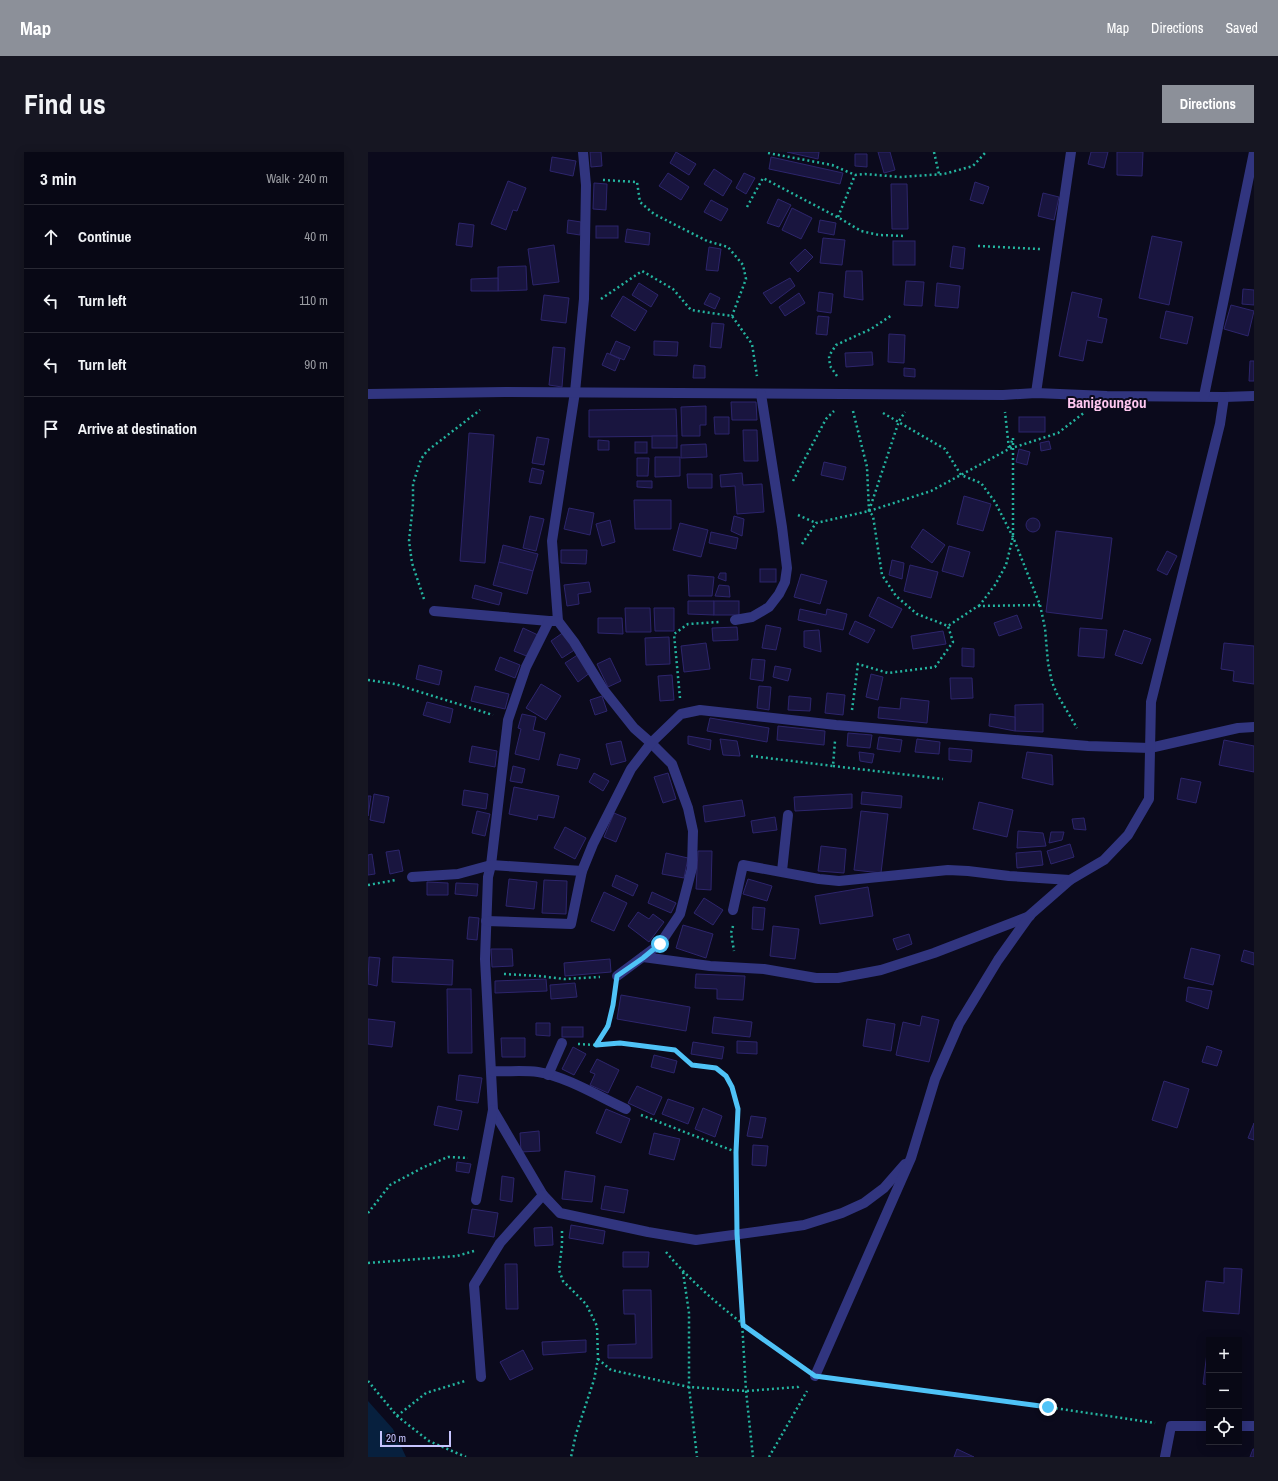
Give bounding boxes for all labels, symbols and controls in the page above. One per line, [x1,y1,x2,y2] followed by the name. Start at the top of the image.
[20,15,51,41] text: Map
[1107,19,1129,37] text: Map
[1151,19,1203,37] text: Directions
[1225,19,1258,37] text: Saved
[24,85,106,123] text: Find us
[1162,85,1254,123] button: Directions
[40,167,76,190] text: 3 min
[266,170,328,187] text: Walk · 240 m
[40,226,62,248] icon: ahead
[78,226,131,247] text: Continue
[304,228,328,245] text: 40 m
[40,290,62,312] icon: left
[78,290,126,311] text: Turn left
[299,292,328,309] text: 110 m
[40,354,62,376] icon: left
[78,354,126,375] text: Turn left
[304,356,328,373] text: 90 m
[1067,392,1147,413] district label: Banigoungou
[40,418,62,440] icon: arrive
[78,418,197,439] text: Arrive at destination
[651,935,669,953] route start
[1206,1337,1242,1445] map controls
[1206,1337,1242,1373] button: +
[1206,1373,1242,1409] button: −
[1039,1398,1057,1416] route end
[1206,1409,1242,1445] button: locate
[380,1429,451,1448] scale bar
[386,1431,406,1445] text: 20 m

